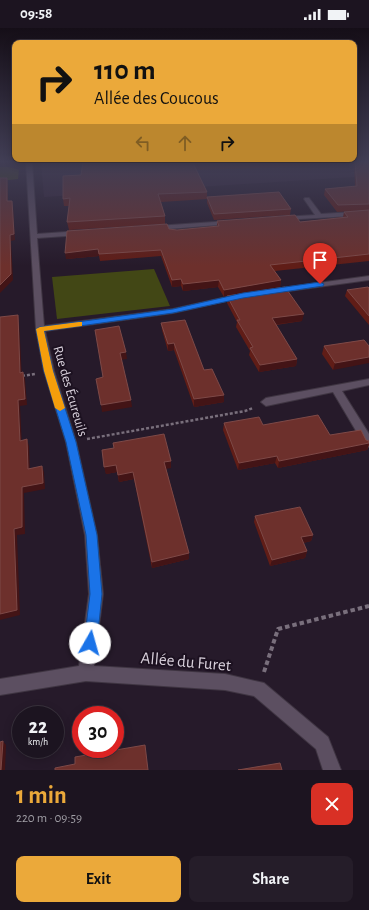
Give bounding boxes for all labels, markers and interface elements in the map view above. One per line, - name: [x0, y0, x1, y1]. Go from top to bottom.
- text: 09:58: [20, 6, 52, 21]
- icon: right: [28, 56, 80, 108]
- text: 110 m: [94, 57, 156, 85]
- text: Allée des Coucous: [94, 90, 219, 108]
- icon: left: [132, 132, 154, 154]
- icon: ahead: [174, 132, 196, 154]
- icon: right: [216, 132, 238, 154]
- pin: [303, 243, 337, 284]
- icon: arrive: [309, 249, 331, 271]
- street label: Rue des Écureuils: [50, 344, 93, 438]
- position arrow: [69, 622, 111, 664]
- street label: Allée du Furet: [140, 649, 232, 674]
- speed limit sign: 30: [72, 706, 124, 758]
- text: 22: [29, 717, 47, 737]
- text: km/h: [28, 737, 48, 747]
- button: close: [311, 783, 353, 825]
- text: 1 min: [16, 784, 67, 808]
- text: 220 m · 09:59: [16, 812, 82, 825]
- button: Exit: [16, 856, 181, 902]
- button: Share: [189, 856, 353, 902]

